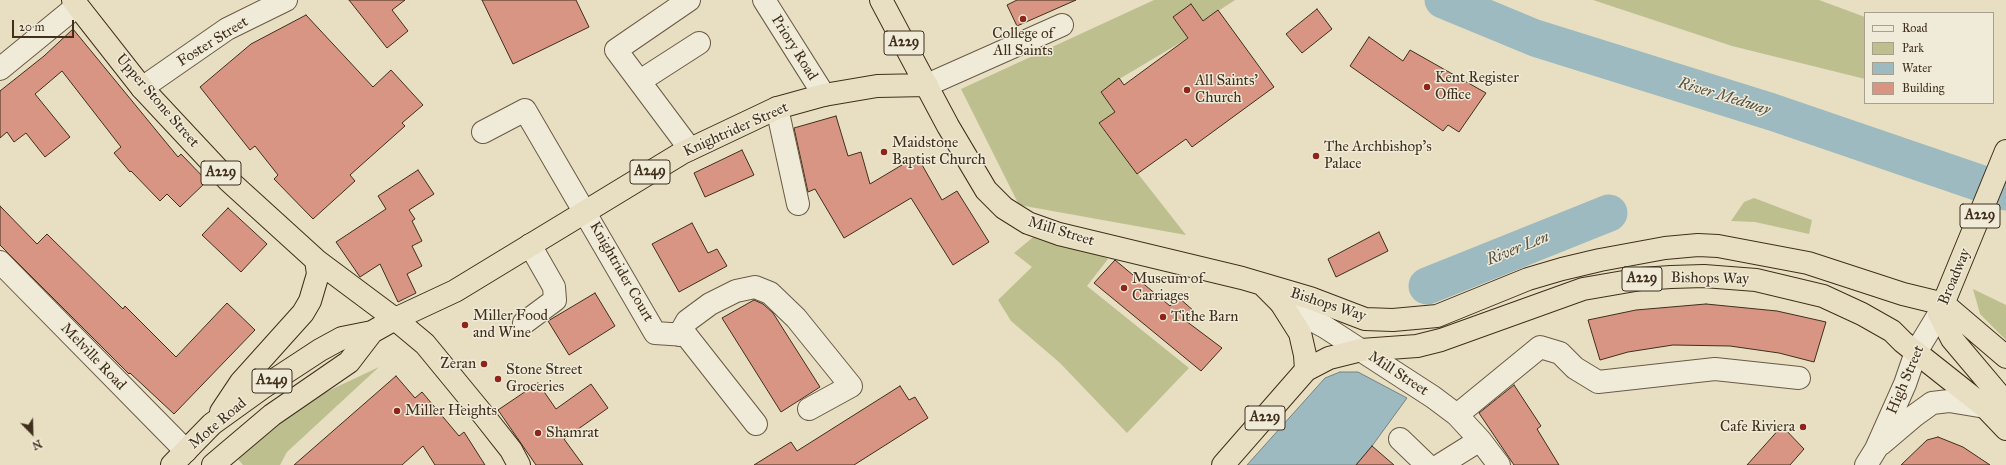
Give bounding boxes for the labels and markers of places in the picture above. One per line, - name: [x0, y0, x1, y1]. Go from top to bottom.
- marker: College of All Saints: [1018, 14, 1028, 24]
- place label: College of All Saints: [992, 25, 1054, 60]
- place label: Kent Register Office: [1435, 69, 1519, 104]
- place label: All Saints' Church: [1195, 72, 1258, 107]
- marker: Kent Register Office: [1422, 82, 1432, 92]
- marker: All Saints' Church: [1182, 85, 1192, 95]
- place label: Maidstone Baptist Church: [892, 134, 986, 169]
- place label: The Archbishop's Palace: [1324, 138, 1432, 173]
- marker: Maidstone Baptist Church: [879, 147, 889, 157]
- marker: The Archbishop's Palace: [1311, 151, 1321, 161]
- place label: Museum of Carriages: [1132, 270, 1204, 305]
- marker: Museum of Carriages: [1119, 283, 1129, 293]
- place label: Miller Food and Wine: [473, 307, 548, 342]
- place label: Tithe Barn: [1171, 308, 1238, 326]
- marker: Tithe Barn: [1158, 312, 1168, 322]
- marker: Miller Food and Wine: [460, 320, 470, 330]
- place label: Zeran: [440, 355, 476, 373]
- marker: Zeran: [479, 359, 489, 369]
- place label: Stone Street Groceries: [506, 361, 582, 396]
- marker: Stone Street Groceries: [493, 374, 503, 384]
- place label: Miller Heights: [405, 402, 497, 420]
- marker: Miller Heights: [392, 406, 402, 416]
- place label: Cafe Riviera: [1720, 418, 1795, 436]
- marker: Cafe Riviera: [1798, 422, 1808, 432]
- place label: Shamrat: [546, 424, 599, 442]
- marker: Shamrat: [533, 428, 543, 438]

